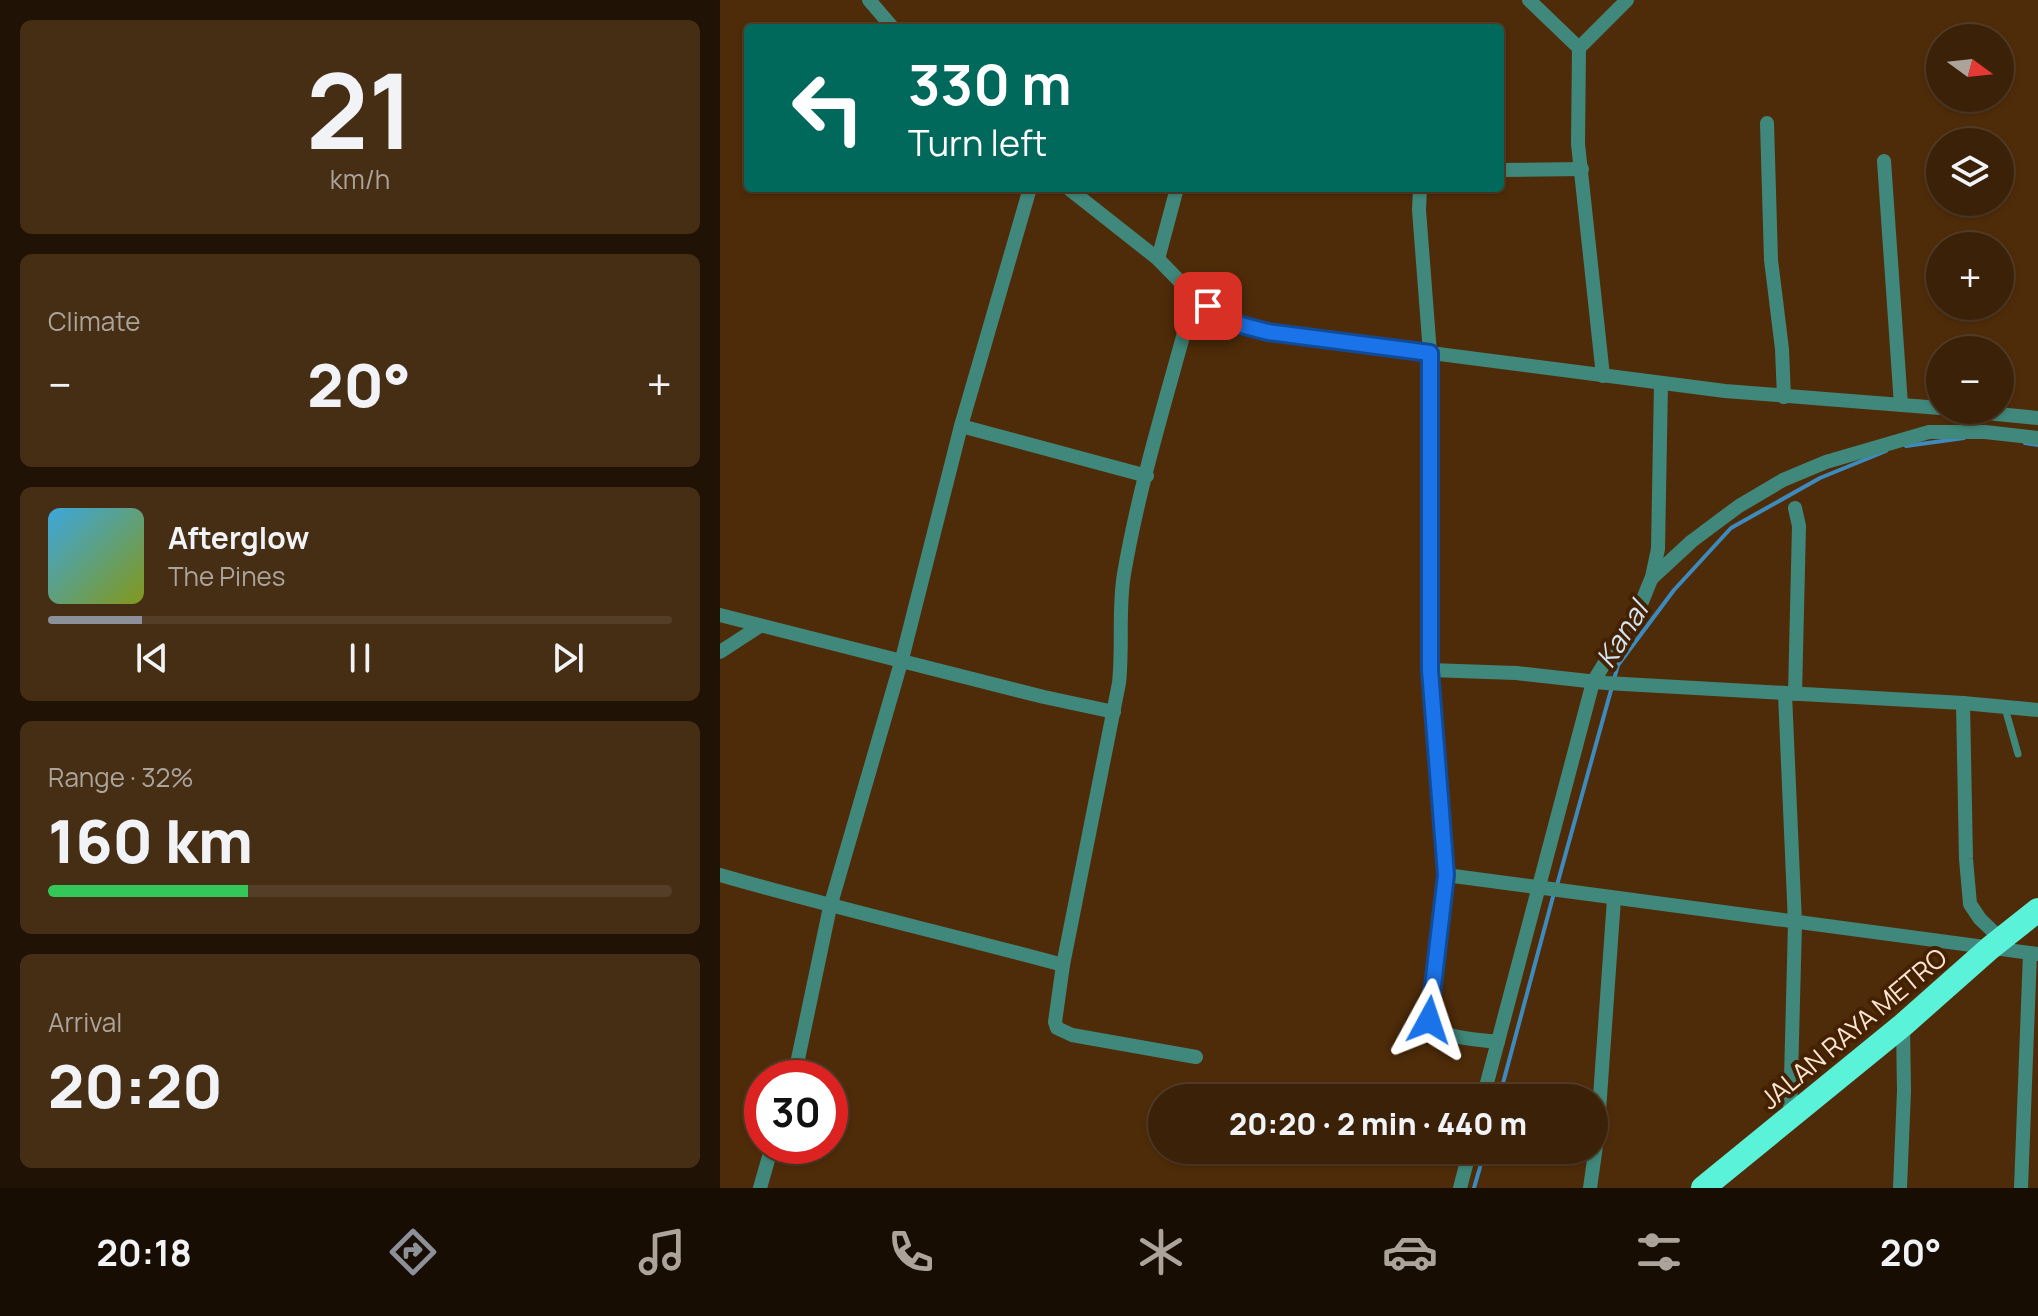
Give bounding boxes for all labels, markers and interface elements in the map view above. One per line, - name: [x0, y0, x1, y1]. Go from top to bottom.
- north arrow: [1926, 24, 2014, 112]
- map controls: [1926, 24, 2014, 424]
- text: 21: [306, 38, 414, 180]
- text: 330 m: [908, 45, 1072, 122]
- icon: left: [776, 56, 880, 160]
- text: Turn left: [908, 118, 1047, 167]
- button: layers: [1926, 128, 2014, 216]
- text: km/h: [330, 161, 390, 197]
- button: +: [1926, 232, 2014, 320]
- pin: [1174, 272, 1242, 340]
- icon: arrive: [1186, 284, 1230, 328]
- text: Climate: [48, 303, 140, 339]
- button: −: [1926, 336, 2014, 424]
- text: 20°: [307, 343, 411, 425]
- text: −: [48, 354, 72, 414]
- text: +: [647, 354, 672, 414]
- text: Afterglow: [168, 517, 309, 558]
- text: The Pines: [168, 558, 285, 594]
- water label: Kanal: [1586, 591, 1658, 674]
- icon: previous: [130, 636, 174, 680]
- icon: pause: [338, 636, 382, 680]
- icon: next: [546, 636, 590, 680]
- text: Range · 32%: [48, 759, 194, 795]
- text: 160 km: [48, 799, 253, 881]
- street label: JALAN RAYA METRO: [1752, 939, 1954, 1117]
- position arrow: [1387, 978, 1471, 1062]
- text: Arrival: [48, 1004, 122, 1040]
- text: 20:20: [48, 1044, 223, 1126]
- speed limit sign: 30: [744, 1060, 848, 1164]
- text: 20:20 · 2 min · 440 m: [1229, 1103, 1527, 1144]
- icon: directions: [385, 1224, 441, 1280]
- icon: music: [634, 1224, 690, 1280]
- icon: phone: [883, 1224, 939, 1280]
- icon: climate: [1133, 1224, 1189, 1280]
- icon: car: [1382, 1224, 1438, 1280]
- icon: filters: [1631, 1224, 1687, 1280]
- text: 20:18: [97, 1228, 192, 1277]
- text: 20°: [1880, 1228, 1941, 1277]

